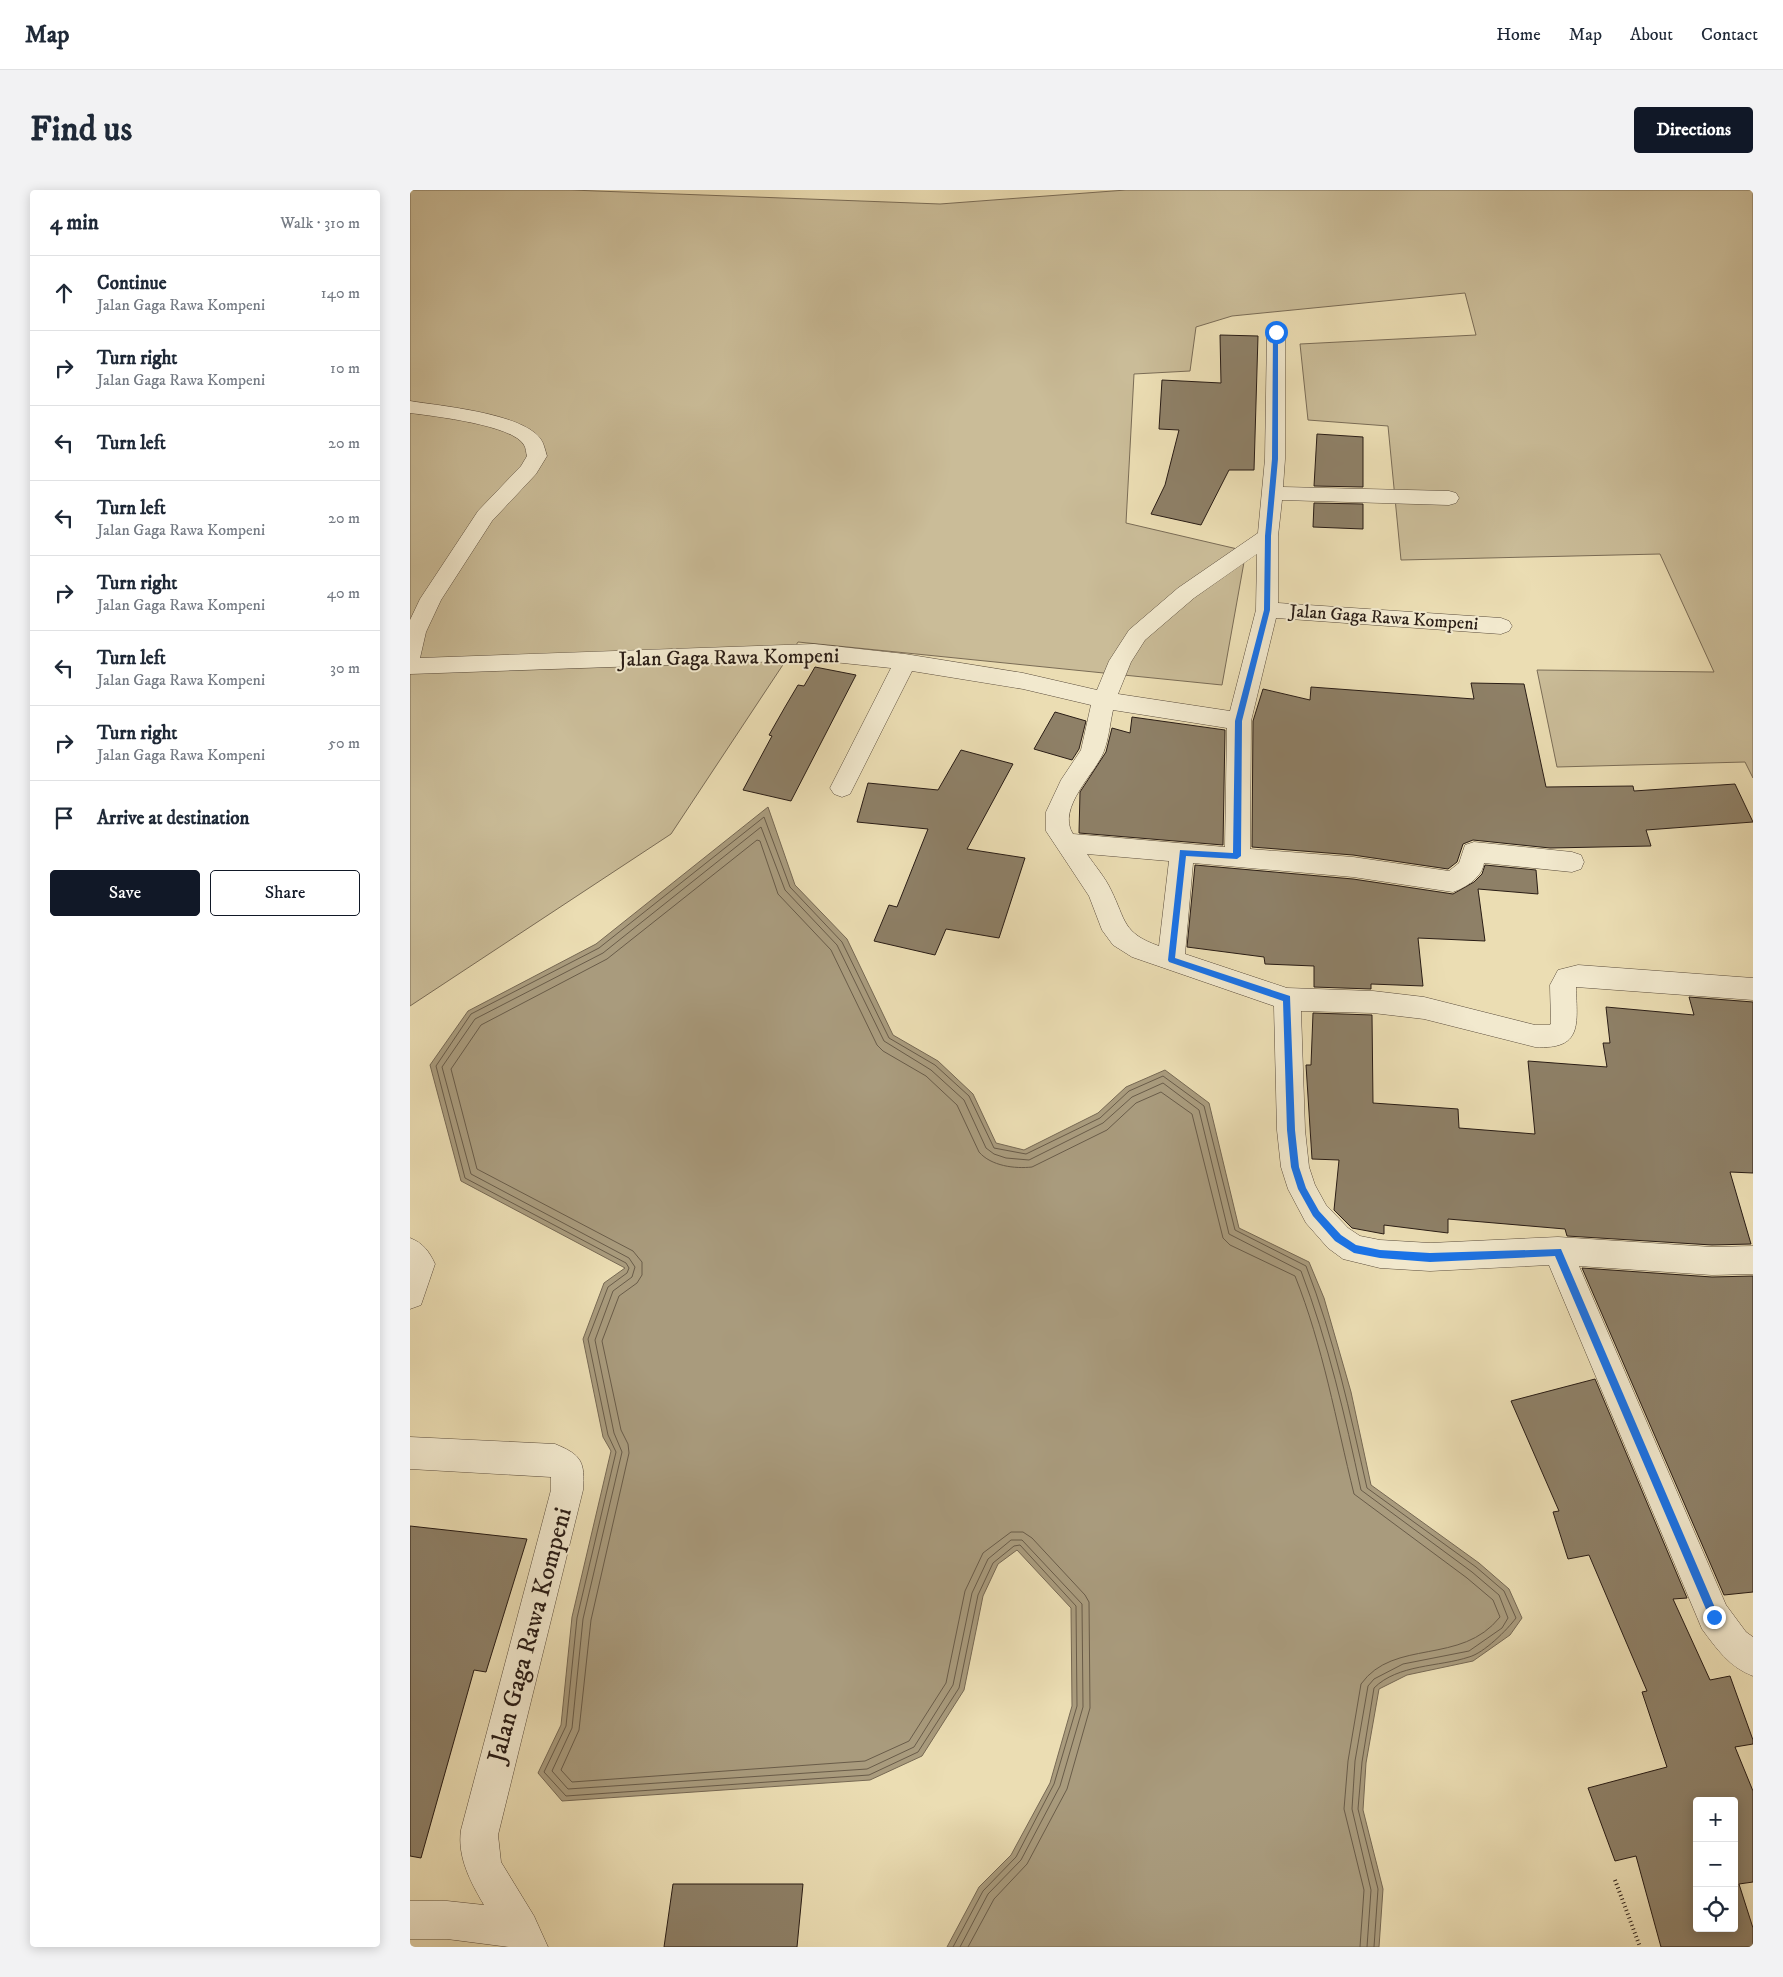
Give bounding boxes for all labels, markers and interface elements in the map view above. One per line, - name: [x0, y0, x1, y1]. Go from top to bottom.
- text: Map: [25, 20, 69, 50]
- text: Home: [1496, 24, 1541, 46]
- text: Map: [1569, 24, 1602, 46]
- text: About: [1630, 24, 1673, 46]
- text: Contact: [1701, 24, 1758, 46]
- button: Directions: [1634, 107, 1753, 153]
- text: Find us: [30, 108, 132, 152]
- text: 4 min: [50, 210, 99, 236]
- text: Walk · 310 m: [280, 213, 360, 233]
- text: Continue: [97, 272, 167, 295]
- icon: ahead: [50, 279, 78, 307]
- text: 140 m: [321, 283, 360, 303]
- text: Jalan Gaga Rawa Kompeni: [97, 295, 265, 315]
- route start: [1265, 321, 1288, 344]
- text: Turn right: [97, 347, 177, 370]
- icon: right: [50, 354, 78, 382]
- text: 10 m: [330, 358, 360, 378]
- text: Jalan Gaga Rawa Kompeni: [97, 370, 265, 390]
- icon: left: [50, 429, 78, 457]
- text: Turn left: [97, 432, 166, 455]
- text: 20 m: [328, 433, 360, 453]
- text: Turn left: [97, 497, 166, 520]
- icon: left: [50, 504, 78, 532]
- text: 20 m: [328, 508, 360, 528]
- text: Jalan Gaga Rawa Kompeni: [97, 520, 265, 540]
- text: Turn right: [97, 572, 177, 595]
- icon: right: [50, 579, 78, 607]
- text: 40 m: [327, 583, 360, 603]
- text: Jalan Gaga Rawa Kompeni: [97, 595, 265, 615]
- street label: Jalan Gaga Rawa Kompeni: [1287, 600, 1479, 636]
- street label: Jalan Gaga Rawa Kompeni: [616, 643, 840, 673]
- text: Turn left: [97, 647, 166, 670]
- icon: left: [50, 654, 78, 682]
- text: 30 m: [330, 658, 360, 678]
- text: Jalan Gaga Rawa Kompeni: [97, 670, 265, 690]
- text: Turn right: [97, 722, 177, 745]
- icon: right: [50, 729, 78, 757]
- text: 50 m: [328, 733, 360, 753]
- text: Jalan Gaga Rawa Kompeni: [97, 745, 265, 765]
- icon: arrive: [50, 804, 78, 832]
- text: Arrive at destination: [97, 807, 249, 830]
- button: Save: [50, 870, 200, 916]
- button: Share: [210, 870, 360, 916]
- street label: Jalan Gaga Rawa Kompeni: [481, 1504, 579, 1768]
- route end: [1703, 1606, 1726, 1629]
- map controls: [1693, 1797, 1738, 1932]
- button: +: [1693, 1797, 1738, 1842]
- button: −: [1693, 1842, 1738, 1887]
- button: locate: [1693, 1887, 1738, 1932]

